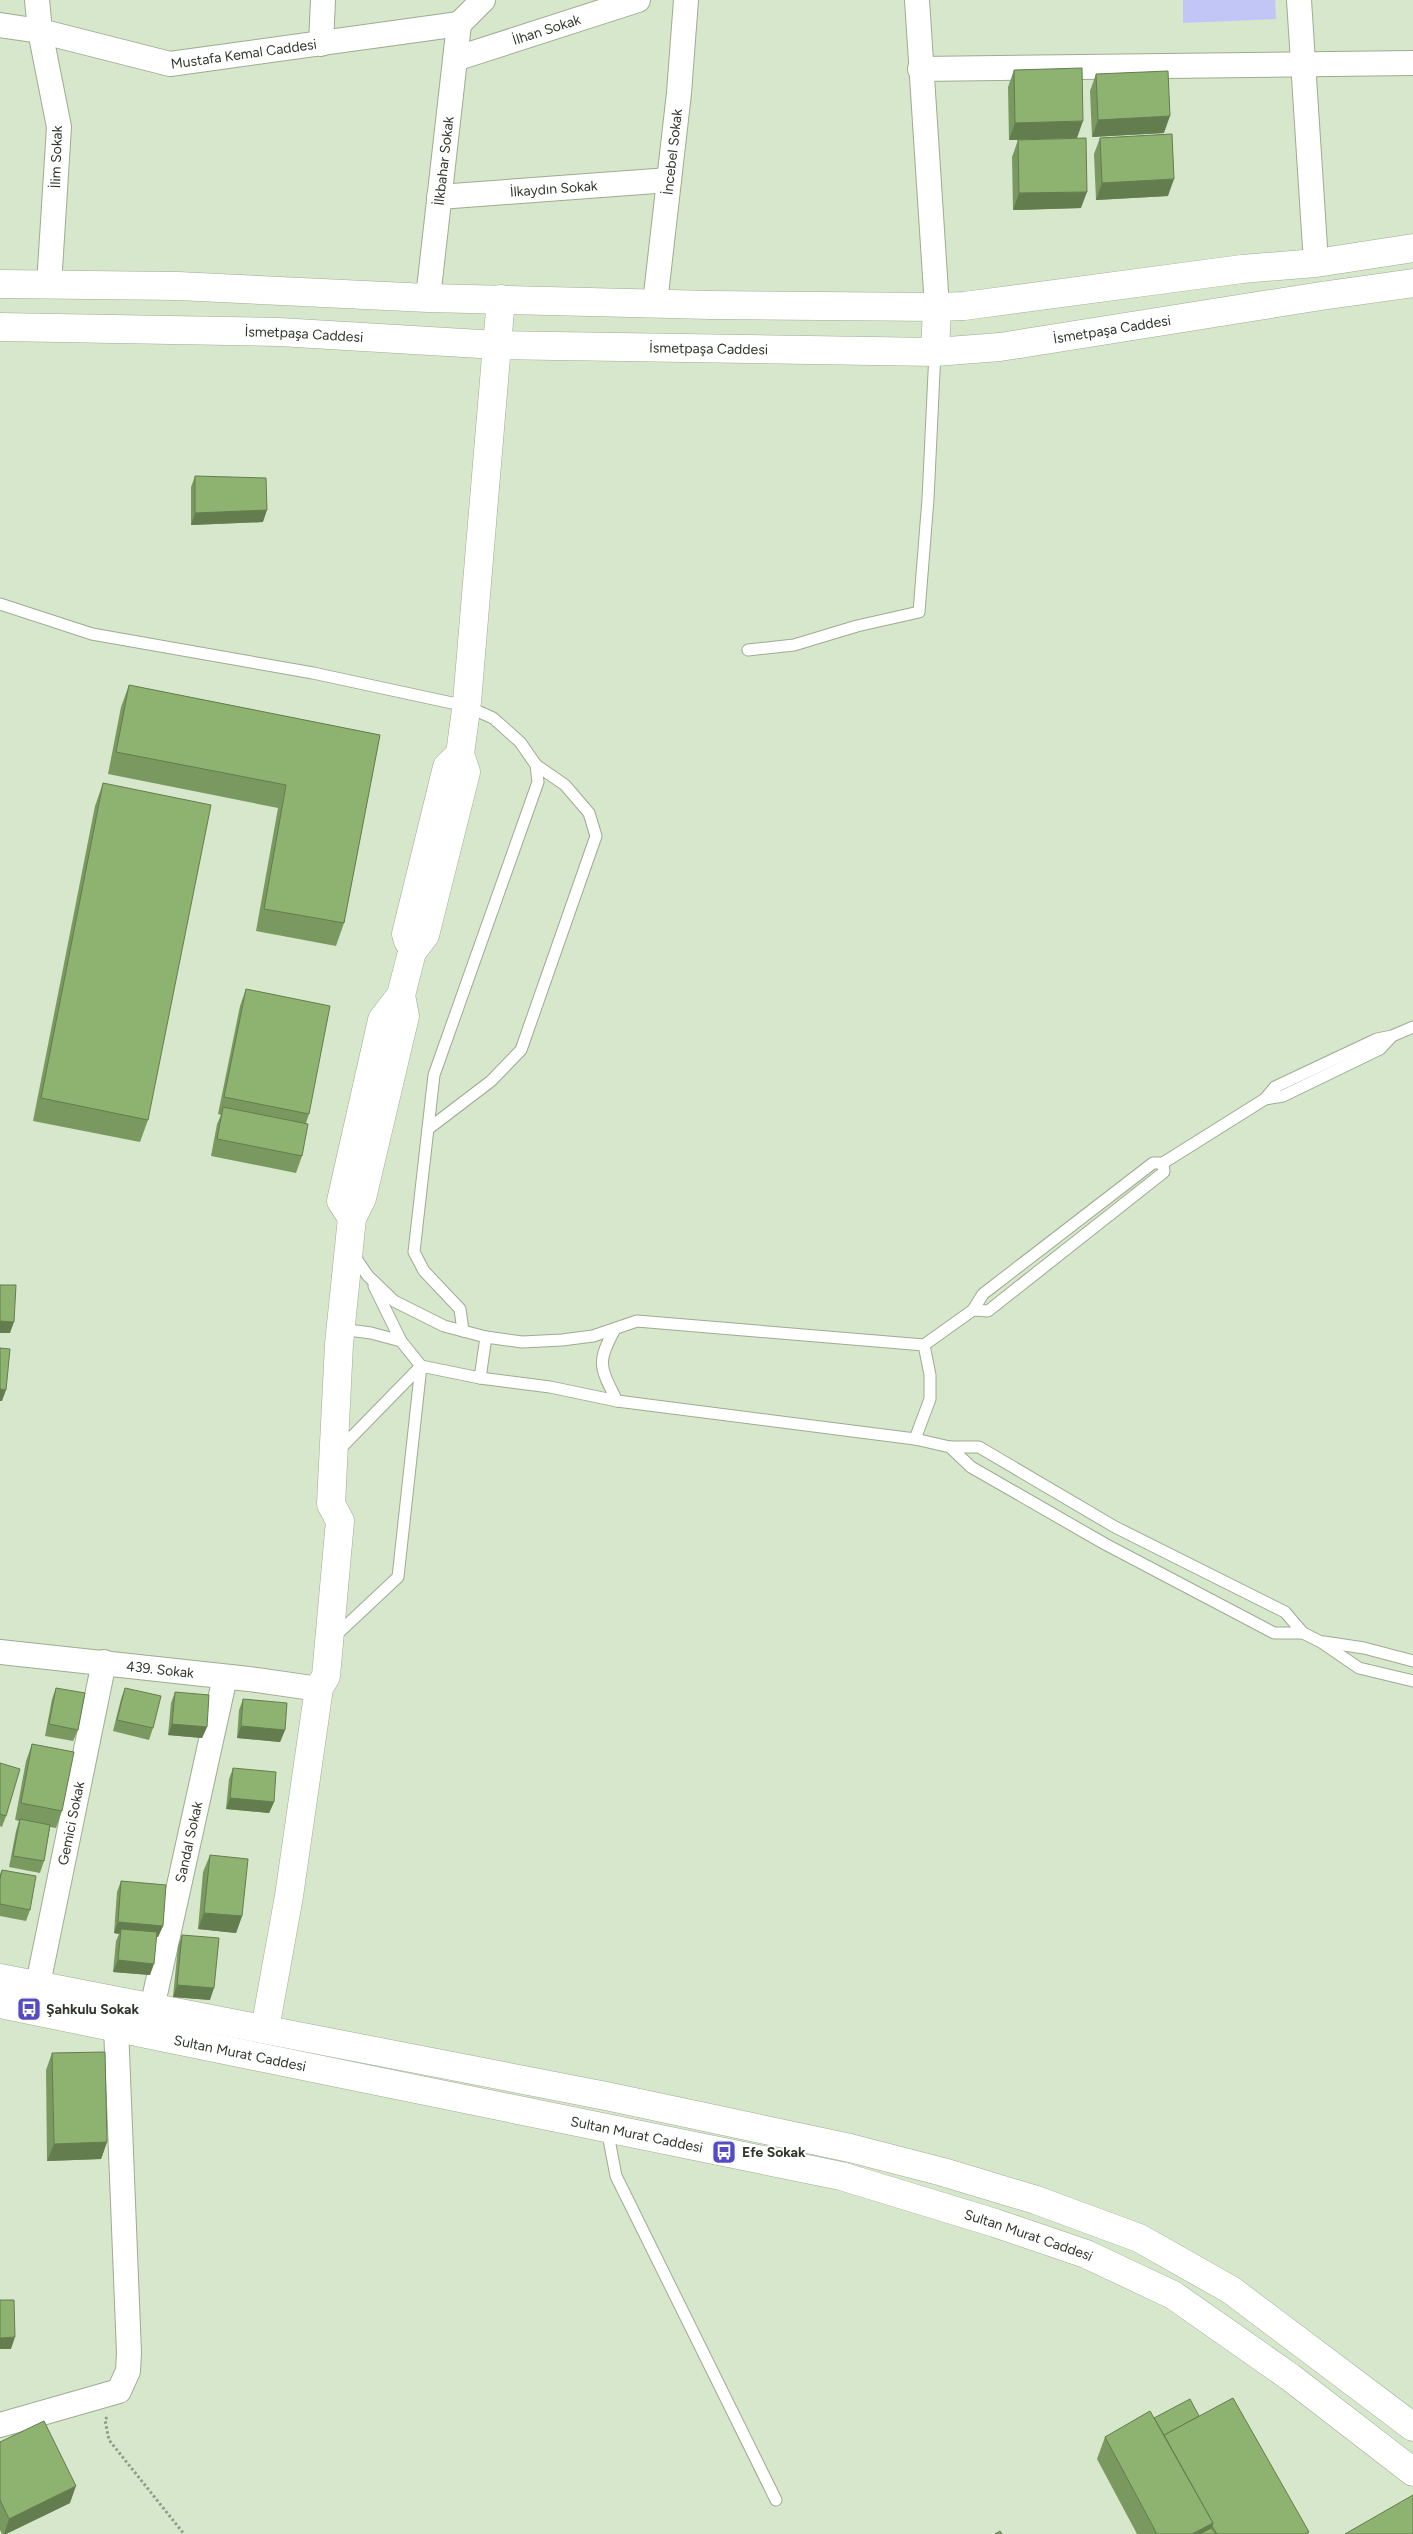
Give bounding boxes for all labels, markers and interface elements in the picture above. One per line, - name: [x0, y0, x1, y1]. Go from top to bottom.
- street label: İlhan Sokak: [510, 11, 583, 49]
- street label: Mustafa Kemal Caddesi: [170, 36, 318, 73]
- street label: İncebel Sokak: [659, 108, 686, 196]
- street label: İlkbahar Sokak: [431, 115, 458, 206]
- street label: İlim Sokak: [47, 125, 66, 189]
- street label: İlkaydın Sokak: [509, 177, 598, 201]
- street label: İsmetpaşa Caddesi: [1052, 312, 1172, 347]
- street label: İsmetpaşa Caddesi: [244, 323, 364, 346]
- street label: İsmetpaşa Caddesi: [649, 339, 768, 358]
- street label: 439. Sokak: [125, 1658, 195, 1682]
- street label: Gemici Sokak: [55, 1780, 88, 1867]
- street label: Sandal Sokak: [172, 1800, 206, 1884]
- bus stop icon: Şahkulu Sokak: [16, 1996, 42, 2022]
- place label: Şahkulu Sokak: [46, 2001, 139, 2018]
- street label: Sultan Murat Caddesi: [172, 2032, 308, 2075]
- street label: Sultan Murat Caddesi: [569, 2113, 704, 2157]
- bus stop icon: Efe Sokak: [711, 2139, 737, 2165]
- place label: Efe Sokak: [742, 2144, 806, 2161]
- street label: Sultan Murat Caddesi: [962, 2206, 1096, 2265]

